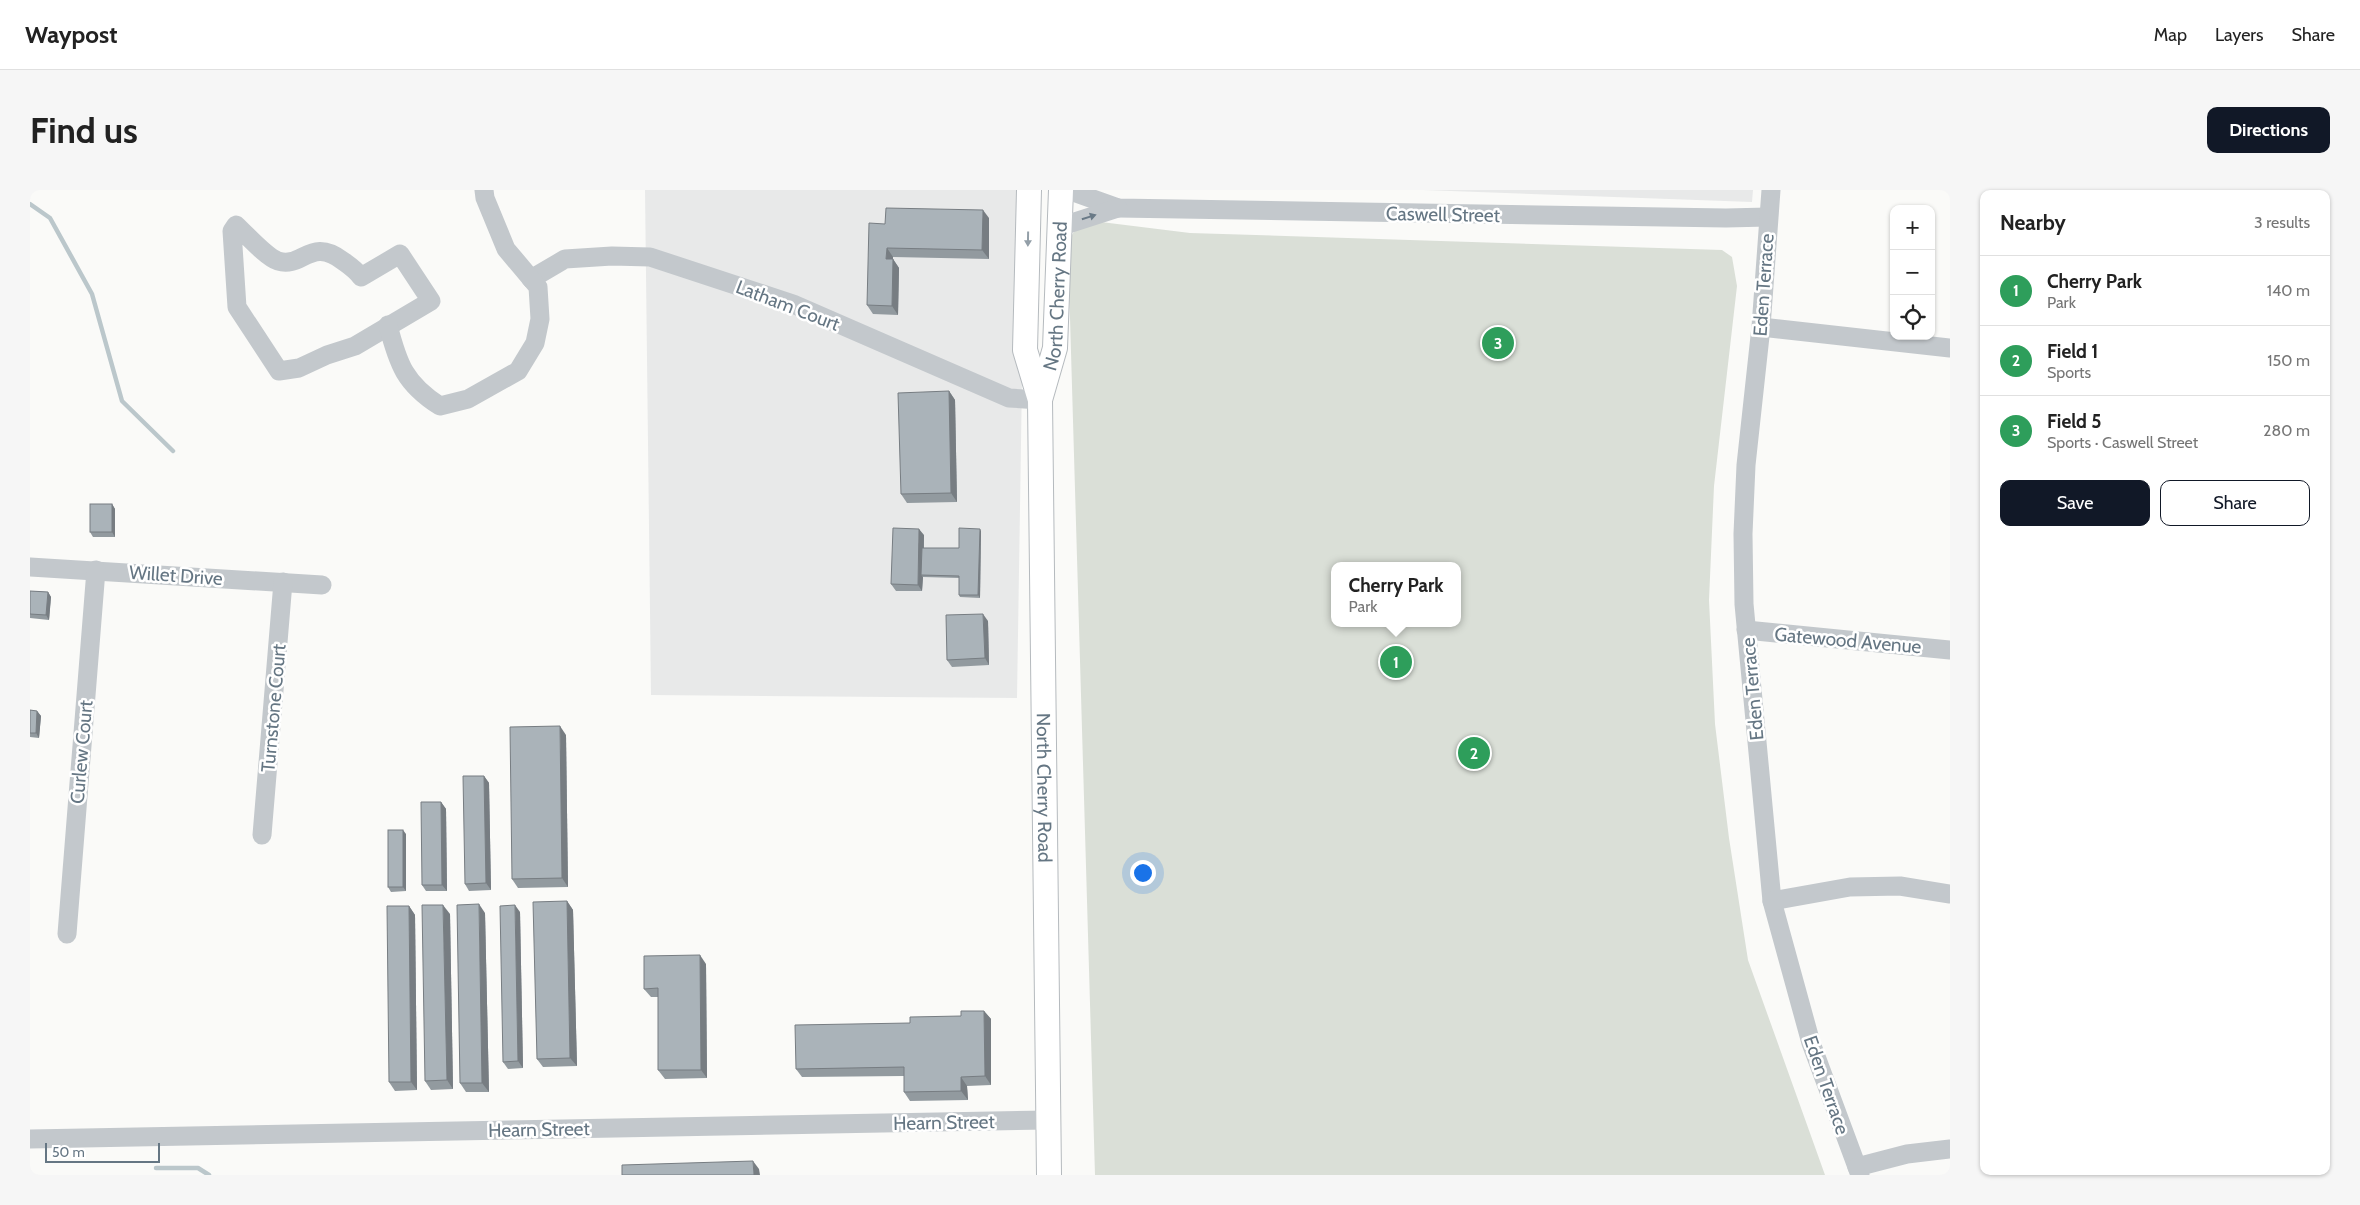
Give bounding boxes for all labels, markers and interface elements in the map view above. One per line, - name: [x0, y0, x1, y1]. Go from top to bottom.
- text: Waypost: [25, 20, 117, 49]
- text: Map: [2154, 24, 2187, 46]
- text: Layers: [2215, 24, 2264, 46]
- text: Share: [2292, 24, 2335, 46]
- button: Directions: [2207, 107, 2330, 153]
- text: Find us: [30, 109, 138, 152]
- street label: Caswell Street: [1386, 202, 1501, 227]
- map controls: [1890, 205, 1935, 340]
- button: +: [1890, 205, 1935, 250]
- text: Nearby: [2000, 210, 2066, 235]
- one-way arrow: [1082, 213, 1097, 221]
- text: 3 results: [2254, 213, 2310, 232]
- street label: North Cherry Road: [1038, 221, 1072, 373]
- one-way arrow: [1024, 231, 1032, 247]
- street label: Eden Terrace: [1748, 233, 1779, 337]
- button: −: [1890, 250, 1935, 295]
- text: Cherry Park: [2047, 270, 2142, 293]
- street label: Latham Court: [733, 275, 844, 336]
- text: 1: [2013, 281, 2019, 300]
- text: 140 m: [2267, 281, 2310, 300]
- text: Park: [2047, 293, 2076, 312]
- button: locate: [1890, 295, 1935, 340]
- pin: 3: [1482, 324, 1514, 362]
- text: Field 1: [2047, 340, 2098, 363]
- text: 2: [2012, 351, 2020, 370]
- text: 150 m: [2267, 351, 2310, 370]
- text: Sports: [2047, 363, 2091, 382]
- text: Field 5: [2047, 410, 2101, 433]
- text: 3: [2012, 421, 2020, 440]
- text: 280 m: [2263, 421, 2310, 440]
- text: Sports · Caswell Street: [2047, 433, 2198, 452]
- button: Save: [2000, 480, 2150, 526]
- button: Share: [2160, 480, 2310, 526]
- street label: Willet Drive: [128, 561, 224, 590]
- popup: [1331, 562, 1461, 627]
- text: Cherry Park: [1349, 574, 1443, 597]
- text: Park: [1349, 597, 1377, 616]
- street label: Gatewood Avenue: [1774, 623, 1923, 658]
- street label: Eden Terrace: [1737, 636, 1768, 741]
- street label: Turnstone Court: [256, 642, 291, 773]
- pin: 1: [1380, 643, 1412, 681]
- street label: Curlew Court: [66, 699, 98, 805]
- street label: North Cherry Road: [1032, 713, 1056, 863]
- pin: 2: [1458, 734, 1490, 772]
- your location: [1130, 860, 1156, 886]
- street label: Eden Terrace: [1799, 1033, 1854, 1138]
- street label: Hearn Street: [893, 1110, 996, 1135]
- street label: Hearn Street: [488, 1117, 591, 1142]
- scale bar: [45, 1140, 160, 1163]
- text: 50 m: [52, 1143, 85, 1161]

